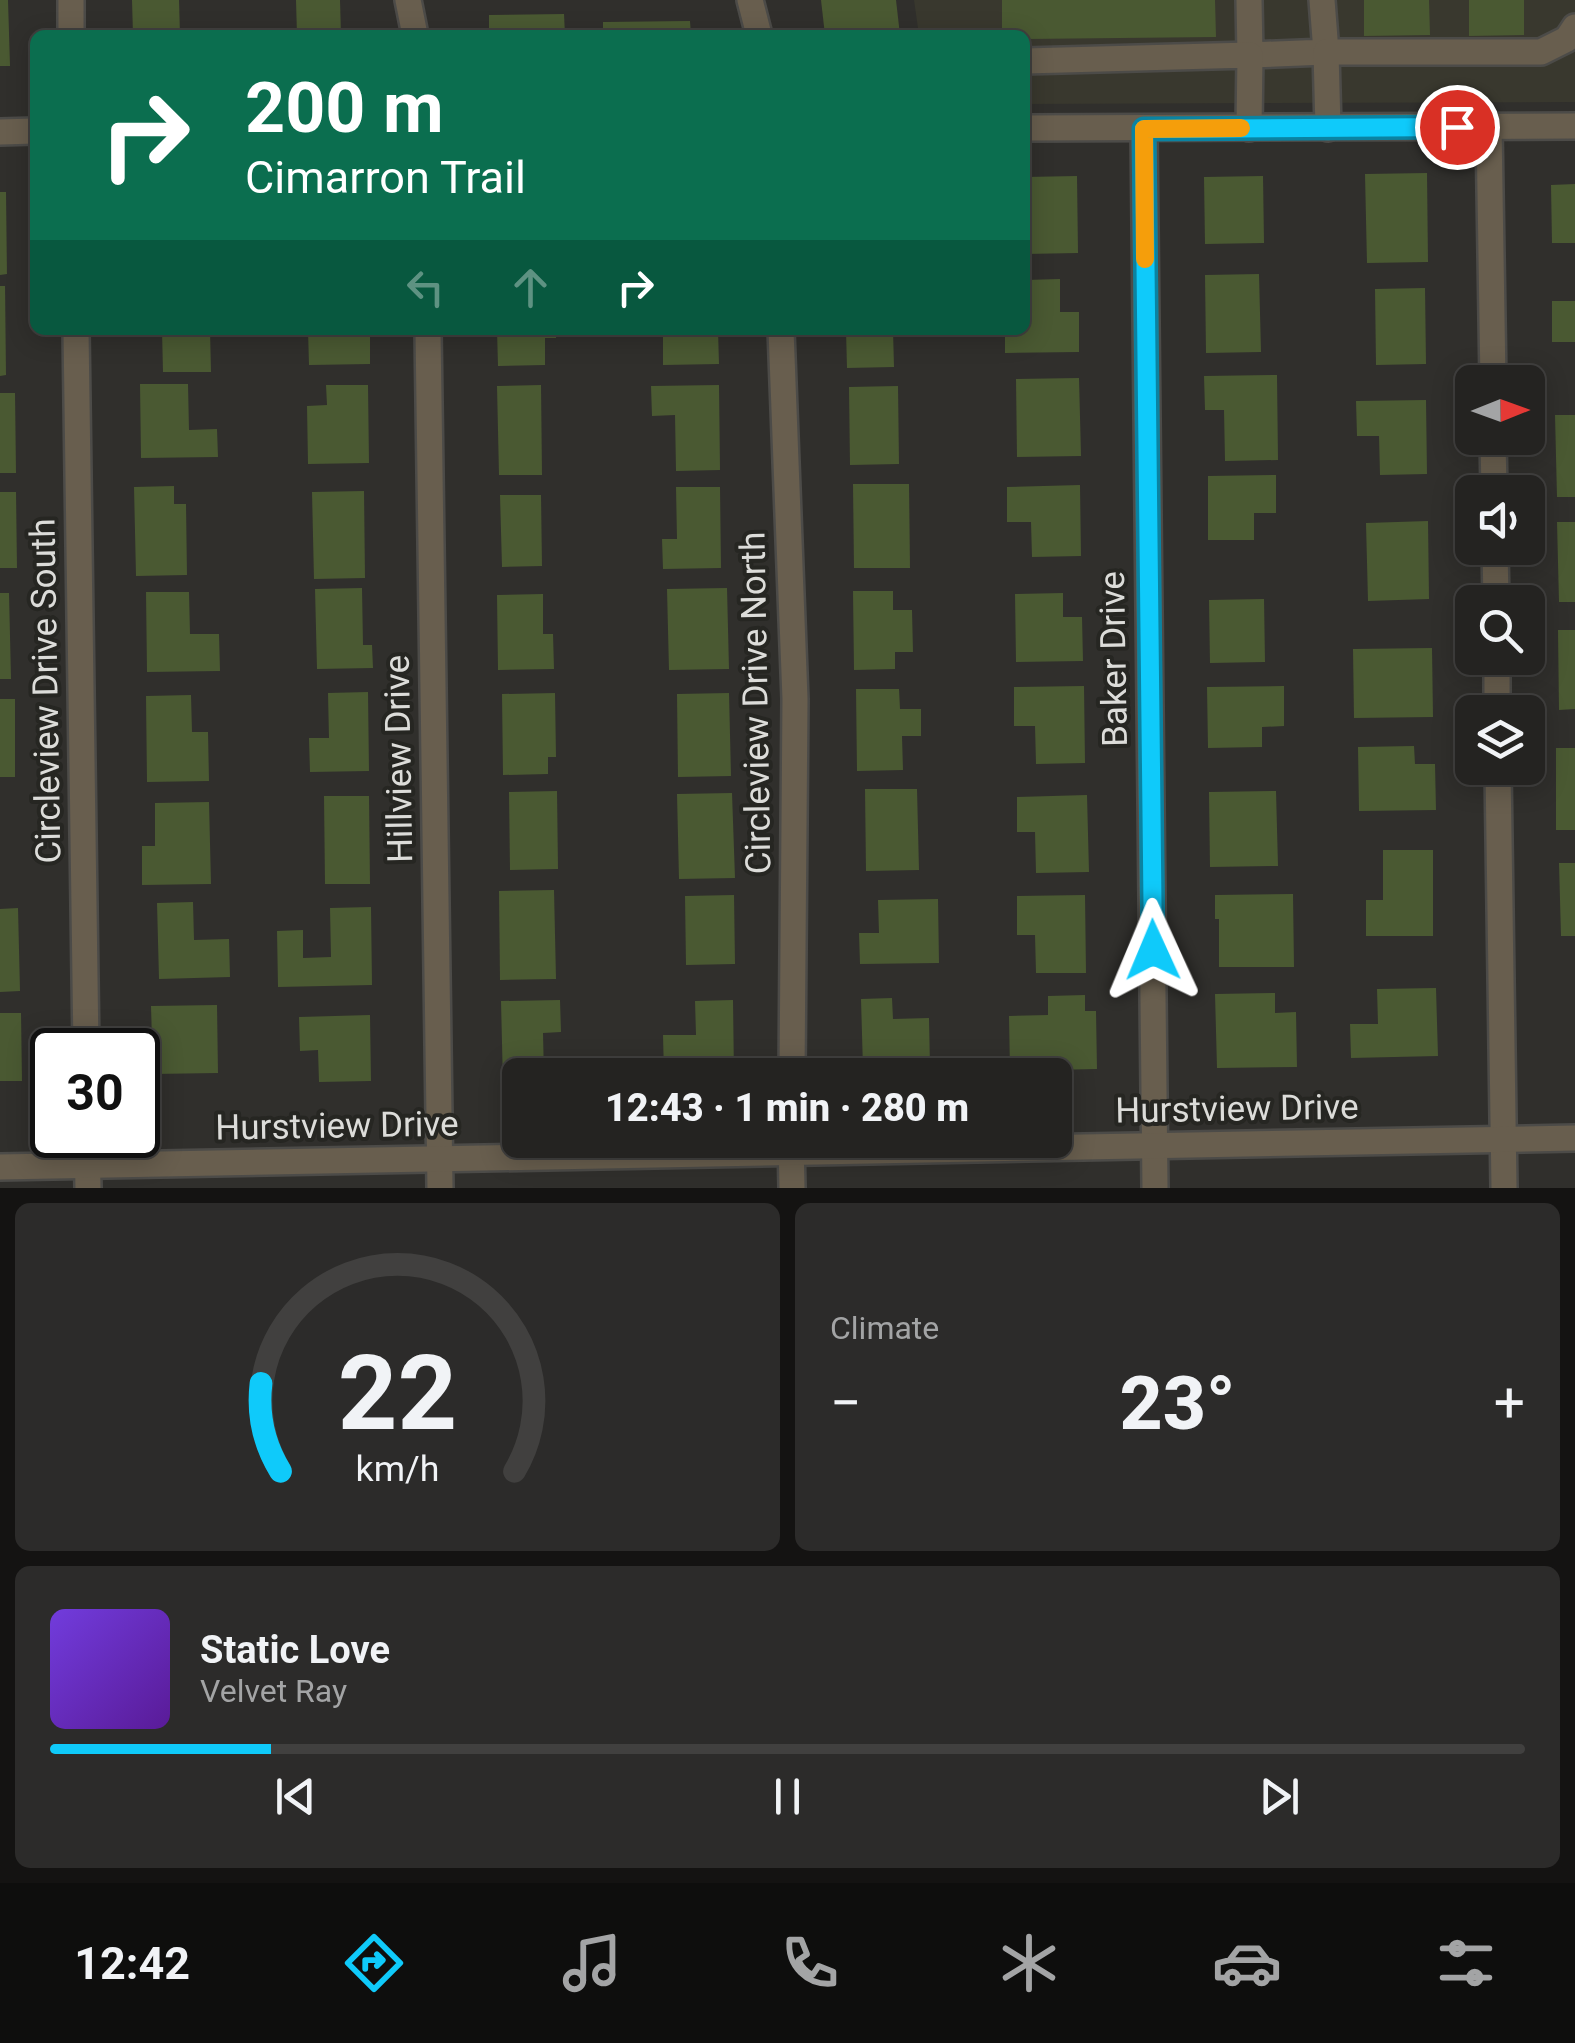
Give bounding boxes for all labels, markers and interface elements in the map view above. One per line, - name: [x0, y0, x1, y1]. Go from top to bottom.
- text: 200 m: [245, 67, 444, 149]
- icon: right: [80, 70, 210, 200]
- pin: [1415, 85, 1500, 170]
- icon: arrive: [1430, 100, 1485, 155]
- text: Cimarron Trail: [245, 151, 526, 204]
- icon: left: [398, 260, 453, 315]
- icon: ahead: [503, 260, 558, 315]
- icon: right: [608, 260, 663, 315]
- north arrow: [1455, 365, 1545, 455]
- map controls: [1455, 365, 1545, 785]
- button: sound: [1455, 475, 1545, 565]
- street label: Circleview Drive South: [22, 518, 70, 864]
- street label: Circleview Drive North: [733, 531, 779, 875]
- street label: Baker Drive: [1092, 571, 1136, 747]
- button: search: [1455, 585, 1545, 675]
- street label: Hillview Drive: [377, 655, 421, 863]
- button: layers: [1455, 695, 1545, 785]
- position arrow: [1101, 898, 1205, 1002]
- speed limit sign: 30: [30, 1028, 160, 1158]
- text: 12:43 · 1 min · 280 m: [605, 1086, 969, 1130]
- street label: Hurstview Drive: [1115, 1086, 1359, 1132]
- street label: Hurstview Drive: [215, 1103, 459, 1149]
- text: Climate: [830, 1309, 939, 1347]
- text: 22: [338, 1333, 457, 1454]
- text: 23°: [1120, 1359, 1236, 1447]
- text: −: [830, 1371, 861, 1435]
- text: +: [1494, 1371, 1525, 1435]
- text: km/h: [356, 1448, 439, 1490]
- text: Static Love: [200, 1628, 390, 1672]
- text: Velvet Ray: [200, 1672, 347, 1710]
- icon: previous: [268, 1769, 323, 1824]
- icon: pause: [760, 1769, 815, 1824]
- icon: next: [1252, 1769, 1307, 1824]
- icon: directions: [339, 1928, 409, 1998]
- icon: music: [557, 1928, 627, 1998]
- icon: phone: [775, 1928, 845, 1998]
- icon: climate: [994, 1928, 1064, 1998]
- icon: car: [1212, 1928, 1282, 1998]
- icon: filters: [1431, 1928, 1501, 1998]
- text: 12:42: [74, 1937, 190, 1990]

